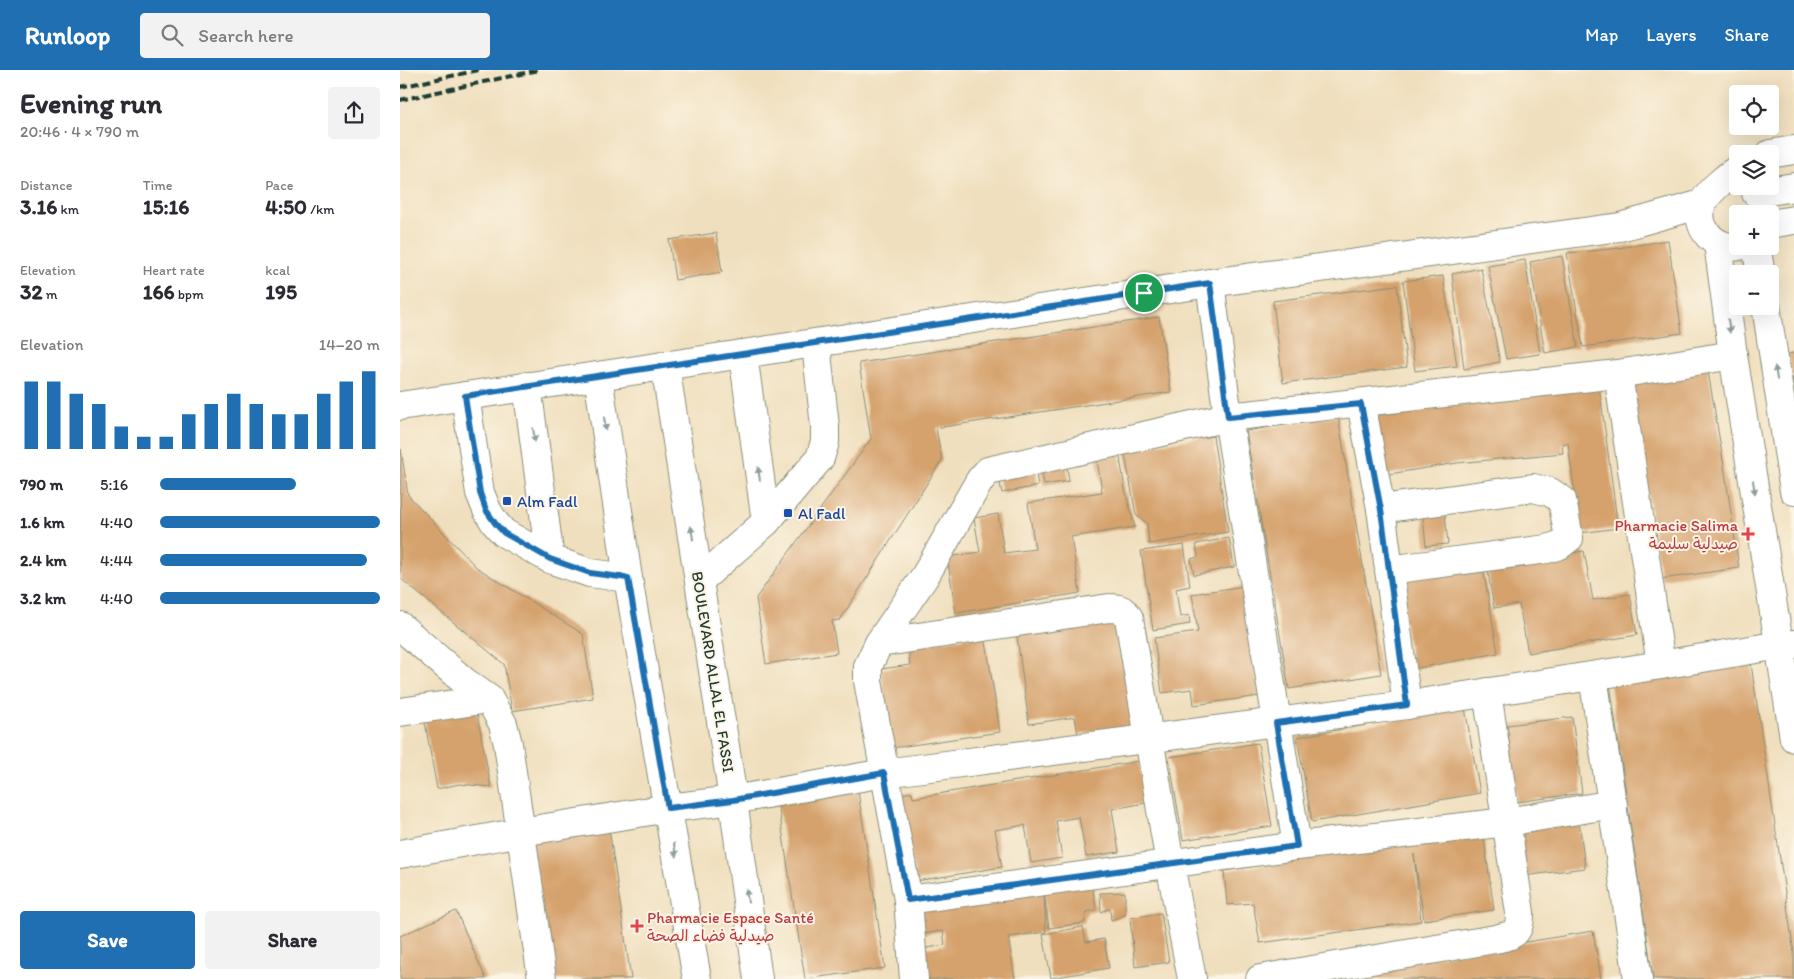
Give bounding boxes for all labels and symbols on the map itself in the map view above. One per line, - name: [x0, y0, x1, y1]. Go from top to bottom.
- pin: [1123, 272, 1165, 314]
- one-way arrow: [1725, 319, 1733, 335]
- one-way arrow: [1772, 365, 1780, 381]
- one-way arrow: [601, 416, 609, 432]
- one-way arrow: [530, 427, 538, 443]
- one-way arrow: [755, 466, 763, 482]
- one-way arrow: [1751, 479, 1759, 495]
- place label: Alm Fadl: [517, 492, 578, 511]
- marker: Alm Fadl: [501, 495, 513, 507]
- place label: Al Fadl: [798, 504, 846, 523]
- marker: Al Fadl: [782, 507, 794, 519]
- place label: Pharmacie Salima صيدلية سليمة: [1614, 516, 1739, 553]
- one-way arrow: [687, 525, 695, 541]
- marker: Pharmacie Salima صيدلية سليمة: [1742, 528, 1754, 540]
- street label: BOULEVARD ALLAL EL FASSI: [688, 570, 738, 774]
- one-way arrow: [672, 842, 680, 858]
- one-way arrow: [742, 888, 750, 904]
- place label: Pharmacie Espace Santé صيدلية فضاء الصحة: [647, 908, 814, 945]
- marker: Pharmacie Espace Santé صيدلية فضاء الصحة: [631, 920, 643, 932]

